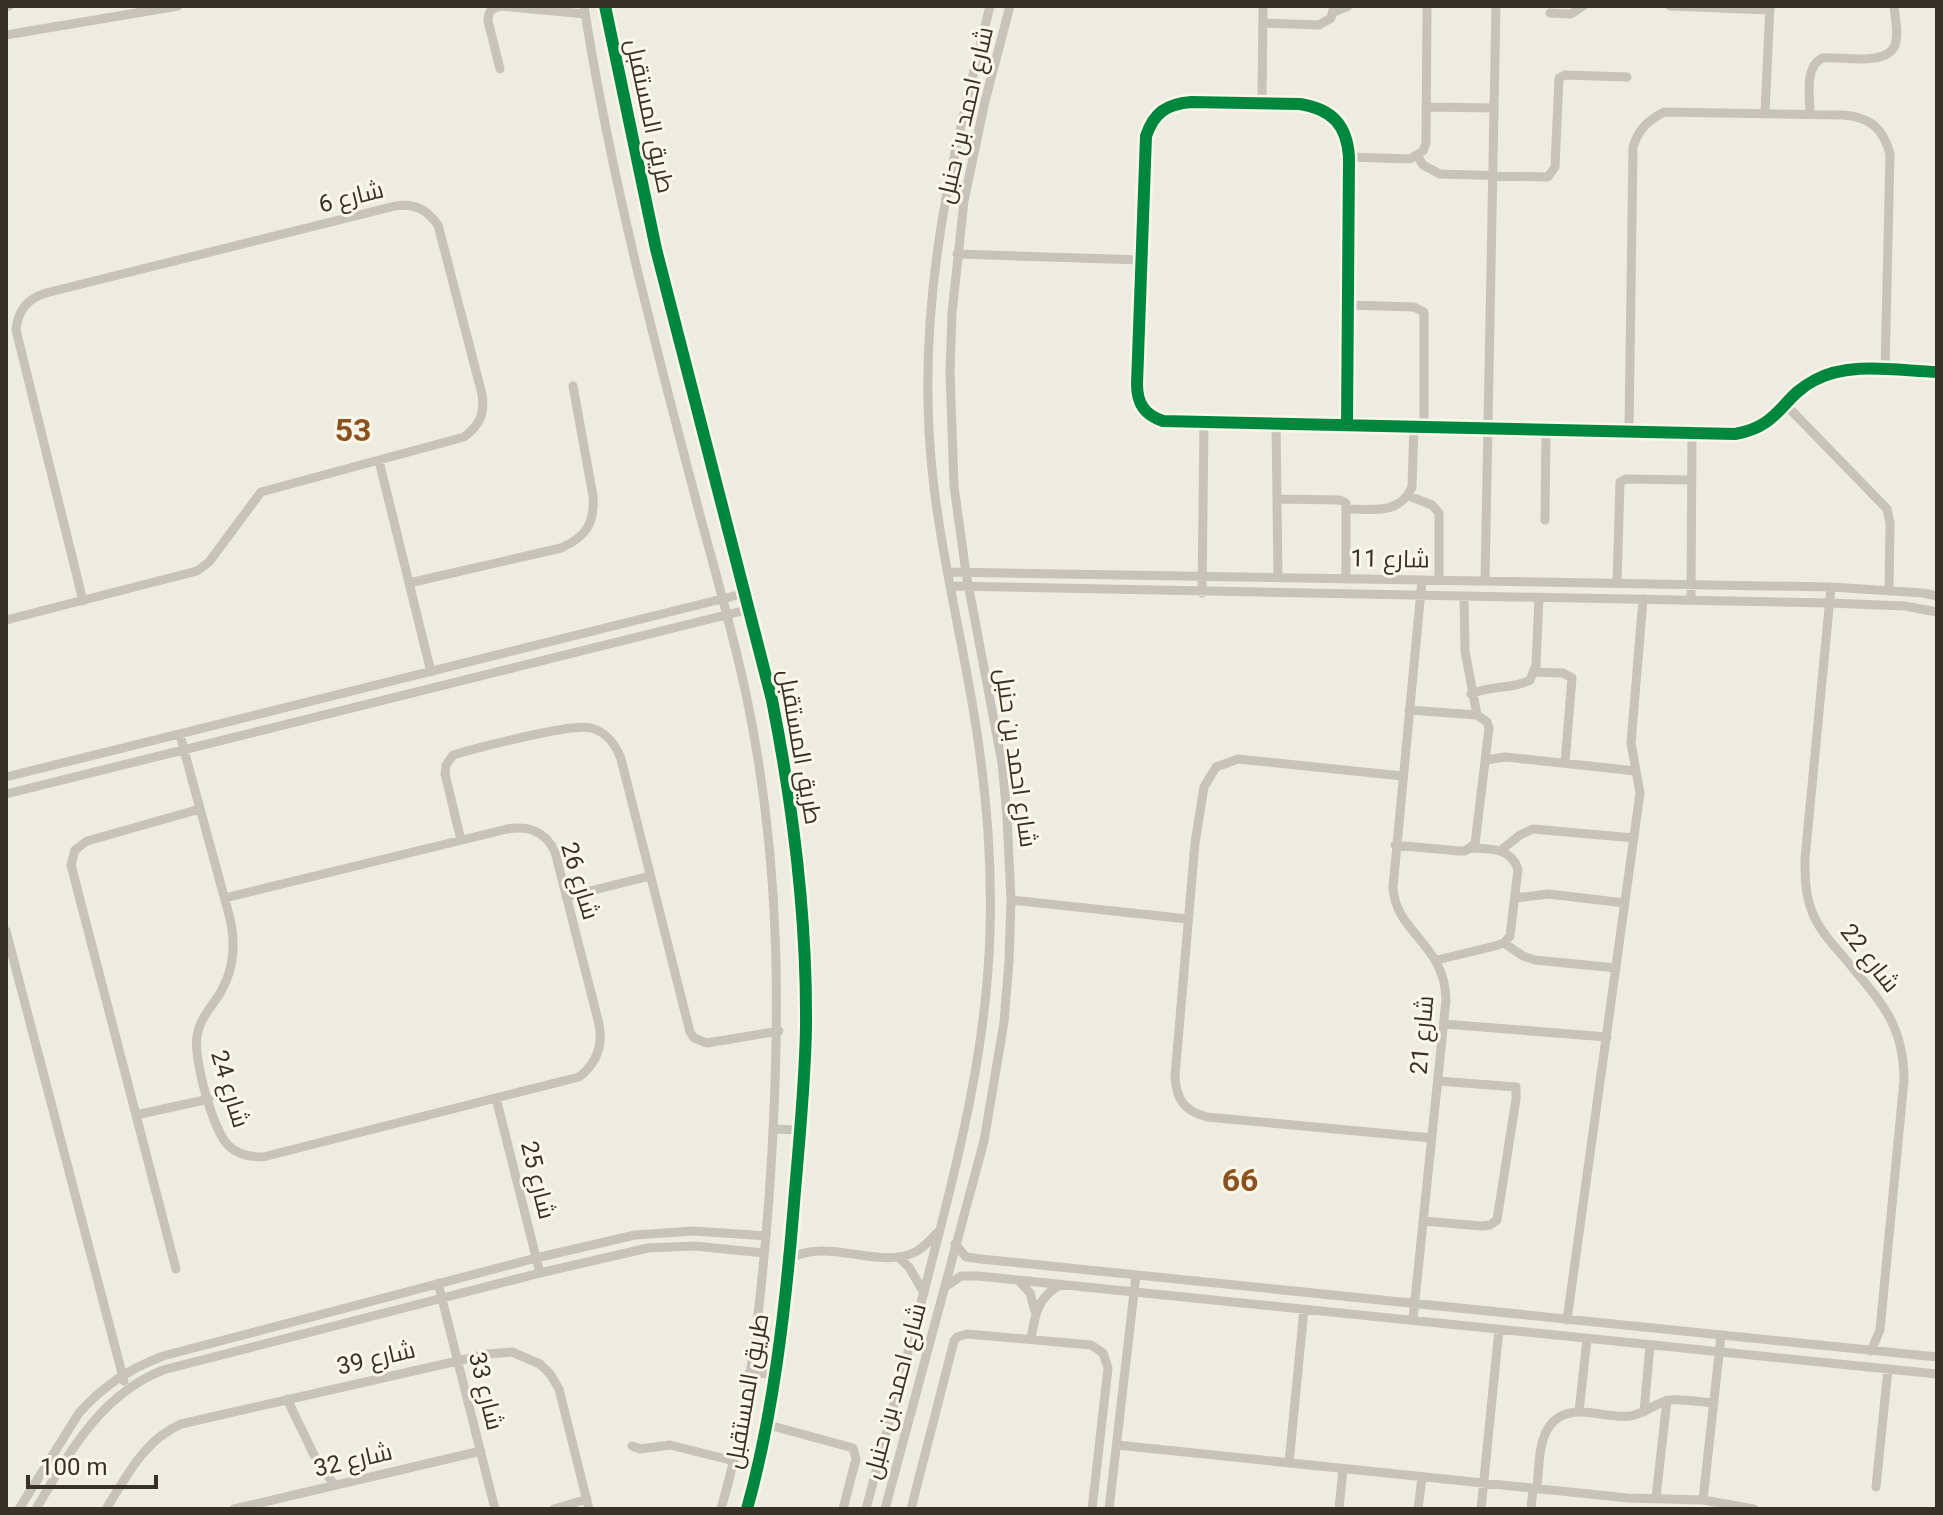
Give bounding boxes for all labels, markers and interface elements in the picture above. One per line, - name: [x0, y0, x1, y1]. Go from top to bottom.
- street label: شارع احمد بن حنبل: [931, 24, 1001, 207]
- street label: طريق المستقبل: [619, 36, 680, 196]
- street label: شارع 6: [316, 175, 387, 221]
- district label: 53: [335, 411, 371, 449]
- street label: شارع 11: [1350, 544, 1430, 576]
- street label: طريق المستقبل: [772, 667, 827, 827]
- street label: شارع احمد بن حنبل: [988, 667, 1042, 850]
- street label: شارع 26: [553, 839, 605, 924]
- street label: شارع 22: [1833, 918, 1905, 999]
- street label: شارع 21: [1405, 994, 1441, 1076]
- street label: شارع 24: [203, 1047, 255, 1132]
- street label: شارع 25: [513, 1138, 561, 1222]
- district label: 66: [1222, 1161, 1258, 1199]
- street label: شارع احمد بن حنبل: [858, 1300, 934, 1482]
- street label: طريق المستقبل: [720, 1311, 775, 1471]
- street label: شارع 39: [334, 1335, 418, 1383]
- street label: شارع 33: [461, 1349, 509, 1433]
- street label: شارع 32: [311, 1437, 395, 1485]
- scale bar: [28, 1439, 156, 1489]
- text: 100 m: [40, 1453, 107, 1481]

